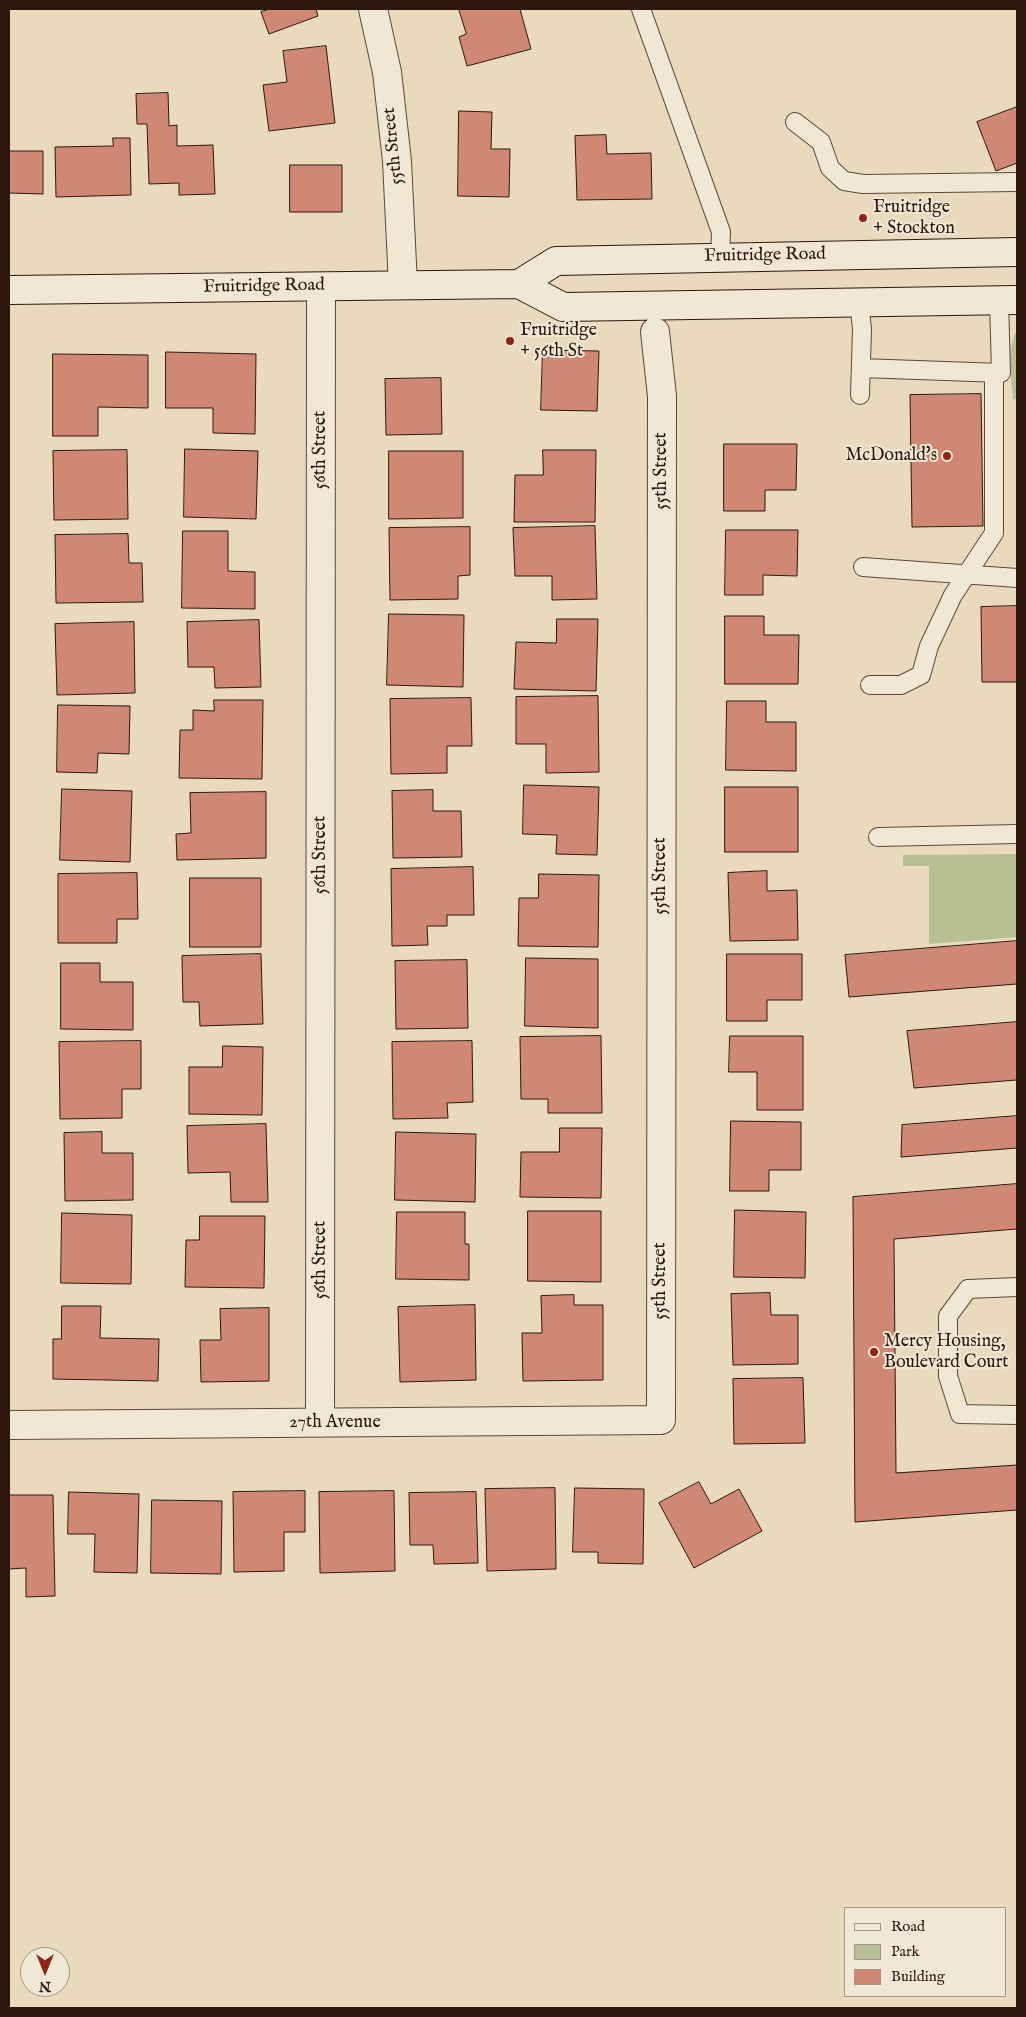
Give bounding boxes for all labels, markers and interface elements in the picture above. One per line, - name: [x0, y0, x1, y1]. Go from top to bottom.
- street label: 55th Street: [379, 106, 409, 186]
- place label: Fruitridge + Stockton: [873, 197, 955, 240]
- marker: Fruitridge + Stockton: [857, 212, 869, 224]
- street label: Fruitridge Road: [704, 244, 826, 268]
- street label: Fruitridge Road: [203, 275, 325, 299]
- place label: Fruitridge + 56th St: [520, 320, 597, 362]
- marker: Fruitridge + 56th St: [504, 335, 516, 347]
- street label: 56th Street: [310, 411, 332, 489]
- street label: 55th Street: [651, 432, 673, 510]
- place label: McDonald's: [845, 445, 937, 467]
- marker: McDonald's: [941, 450, 953, 462]
- street label: 56th Street: [310, 816, 332, 894]
- street label: 55th Street: [650, 837, 672, 915]
- street label: 56th Street: [310, 1221, 332, 1299]
- street label: 55th Street: [650, 1242, 672, 1320]
- place label: Mercy Housing, Boulevard Court: [884, 1331, 1008, 1374]
- marker: Mercy Housing, Boulevard Court: [868, 1346, 880, 1358]
- street label: 27th Avenue: [289, 1412, 381, 1434]
- legend: [844, 1907, 1006, 1997]
- text: Road: [891, 1917, 925, 1936]
- text: Park: [891, 1942, 920, 1961]
- north arrow: [20, 1947, 70, 1997]
- text: Building: [891, 1967, 945, 1986]
- text: N: [39, 1977, 51, 1995]

